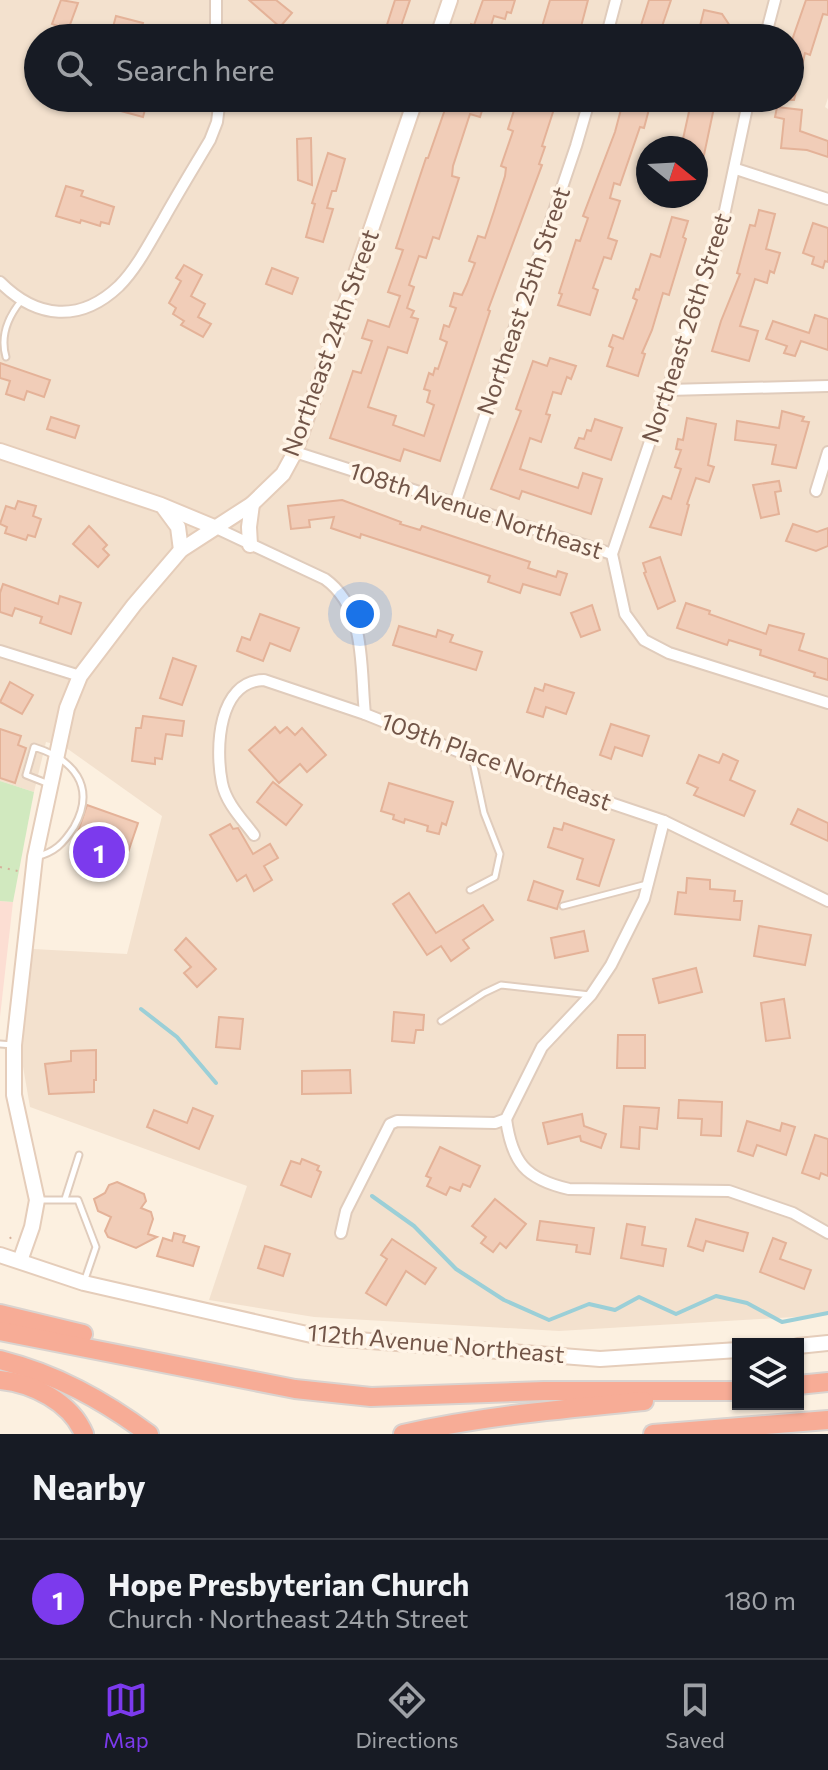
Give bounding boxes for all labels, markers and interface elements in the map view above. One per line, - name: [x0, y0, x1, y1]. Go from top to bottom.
- search box: [24, 24, 804, 112]
- icon: search: [52, 46, 96, 90]
- text: Search here: [116, 50, 275, 87]
- north arrow: [636, 136, 708, 208]
- street label: Northeast 25th Street: [470, 183, 575, 418]
- street label: Northeast 26th Street: [635, 209, 736, 446]
- street label: Northeast 24th Street: [275, 225, 384, 460]
- street label: 108th Avenue Northeast: [346, 455, 607, 564]
- your location: [340, 594, 380, 634]
- street label: 109th Place Northeast: [377, 705, 616, 816]
- pin: 1: [73, 822, 125, 882]
- street label: 112th Avenue Northeast: [306, 1317, 566, 1368]
- map controls: [732, 1338, 804, 1410]
- button: layers: [732, 1338, 804, 1410]
- text: Nearby: [32, 1465, 146, 1507]
- text: Hope Presbyterian Church: [108, 1565, 469, 1602]
- text: 1: [52, 1584, 64, 1615]
- text: 180 m: [724, 1584, 796, 1615]
- text: Church · Northeast 24th Street: [108, 1602, 468, 1633]
- tab: Map: [103, 1678, 149, 1753]
- tab: Directions: [355, 1678, 459, 1753]
- tab: Saved: [665, 1678, 725, 1753]

